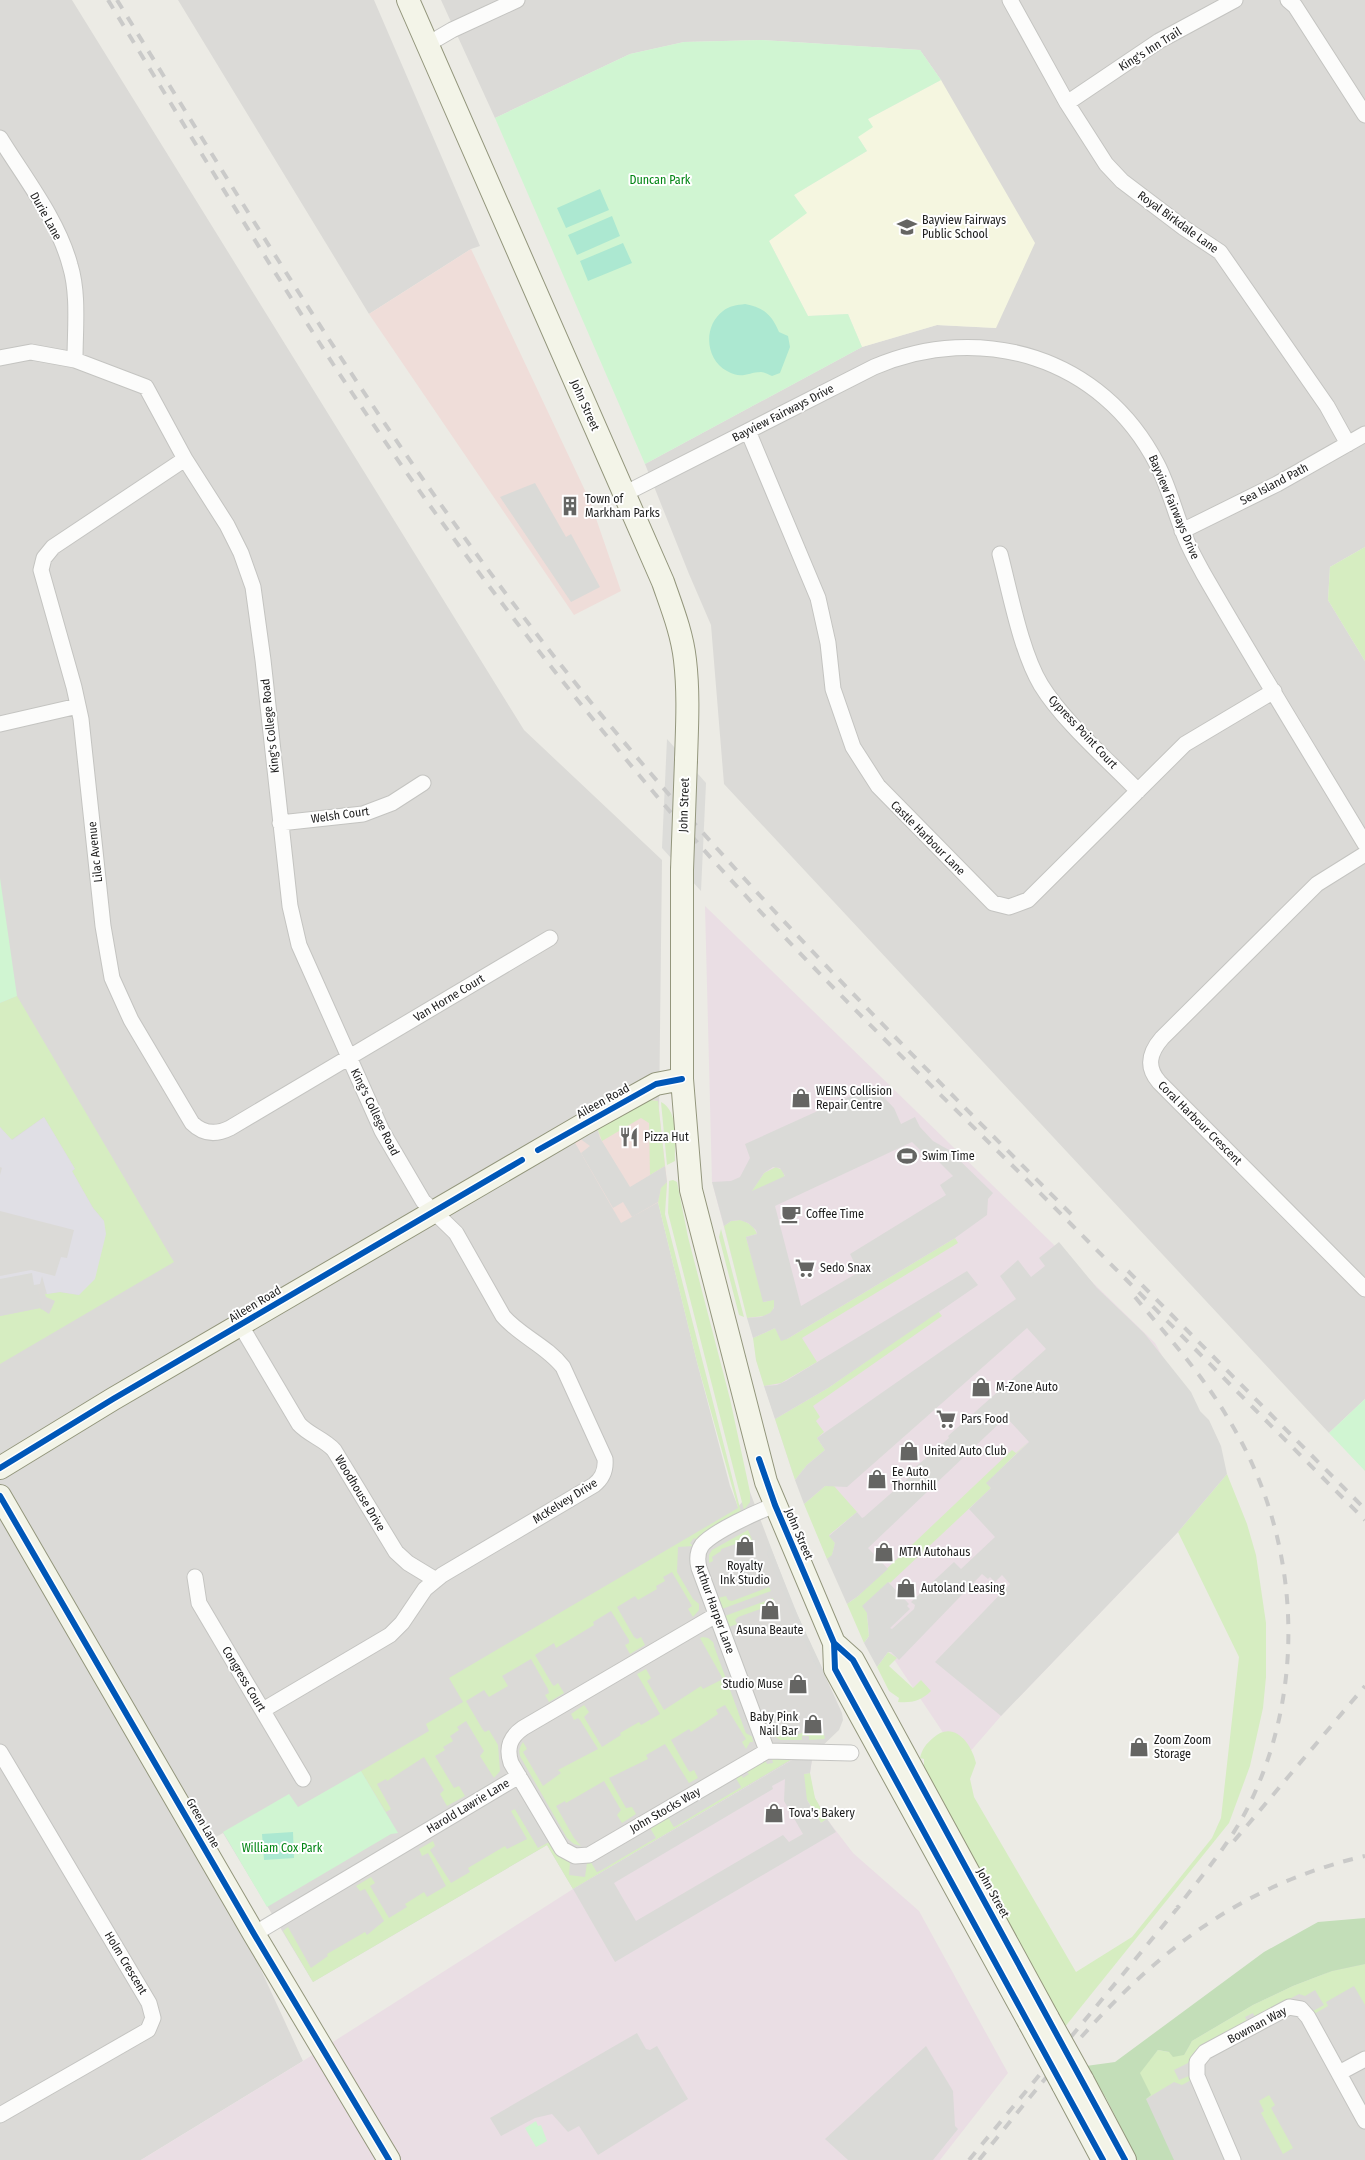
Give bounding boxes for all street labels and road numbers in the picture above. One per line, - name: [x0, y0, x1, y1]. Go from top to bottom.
- street label: King's Inn Trail: [1116, 24, 1184, 74]
- street label: Royal Birkdale Lane: [1135, 188, 1221, 256]
- street label: Durie Lane: [27, 190, 65, 242]
- street label: John Street: [568, 377, 603, 433]
- street label: Bayview Fairways Drive: [730, 381, 836, 445]
- street label: Bayview Fairways Drive: [1146, 453, 1202, 561]
- street label: Sea Island Path: [1238, 460, 1310, 508]
- street label: King's College Road: [258, 678, 282, 774]
- street label: Cypress Point Court: [1046, 693, 1121, 772]
- street label: John Street: [676, 777, 692, 833]
- street label: Castle Harbour Lane: [888, 798, 968, 878]
- street label: Welsh Court: [310, 804, 370, 826]
- street label: Lilac Avenue: [85, 821, 105, 883]
- street label: Van Horne Court: [411, 971, 487, 1025]
- street label: King's College Road: [348, 1066, 402, 1158]
- street label: Coral Harbour Crescent: [1155, 1078, 1245, 1168]
- street label: Aileen Road: [574, 1081, 632, 1121]
- street label: Aileen Road: [226, 1283, 284, 1325]
- street label: Woodhouse Drive: [332, 1452, 388, 1534]
- street label: McKelvey Drive: [530, 1476, 600, 1526]
- street label: John Street: [782, 1506, 816, 1562]
- street label: Arthur Harper Lane: [692, 1562, 738, 1656]
- street label: Congress Court: [219, 1644, 269, 1714]
- street label: Harold Lawrie Lane: [424, 1776, 512, 1836]
- street label: John Stocks Way: [627, 1784, 703, 1836]
- street label: Green Lane: [183, 1796, 223, 1850]
- street label: John Street: [974, 1866, 1012, 1920]
- street label: Holm Crescent: [102, 1929, 150, 1997]
- street label: Bowman Way: [1225, 2003, 1289, 2046]

